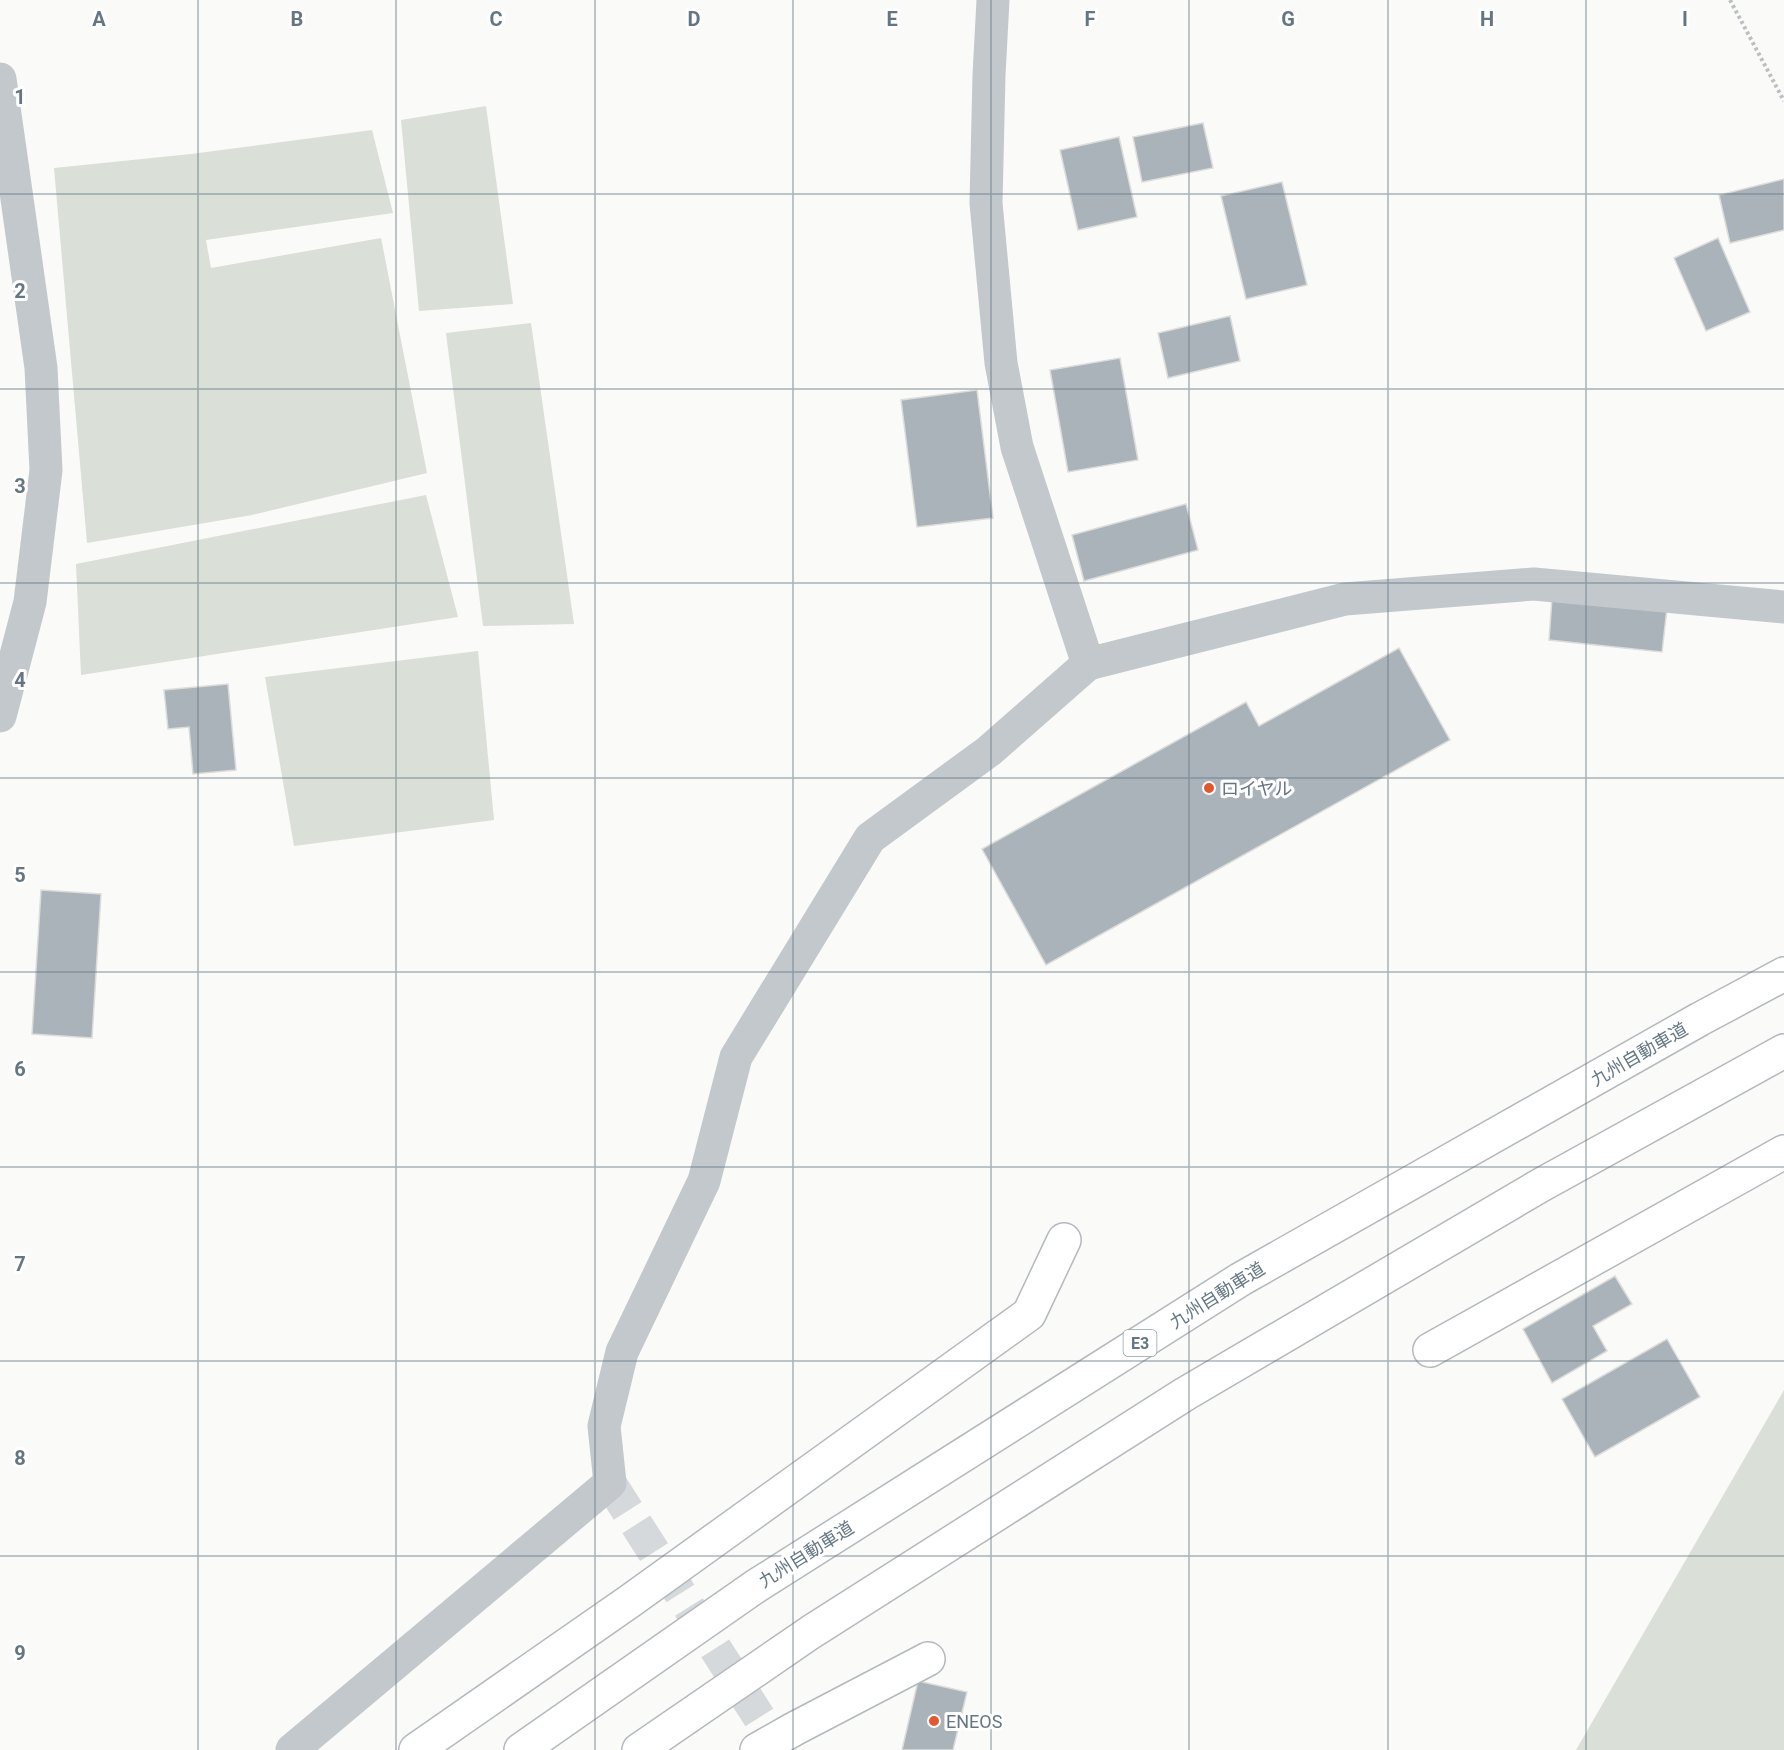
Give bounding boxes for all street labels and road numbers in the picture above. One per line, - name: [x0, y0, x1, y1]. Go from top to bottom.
- street label: 九州自動車道: [1587, 1018, 1691, 1090]
- street label: 九州自動車道: [1166, 1257, 1268, 1333]
- road number: E3: [1124, 1330, 1156, 1356]
- street label: 九州自動車道: [755, 1516, 857, 1592]

